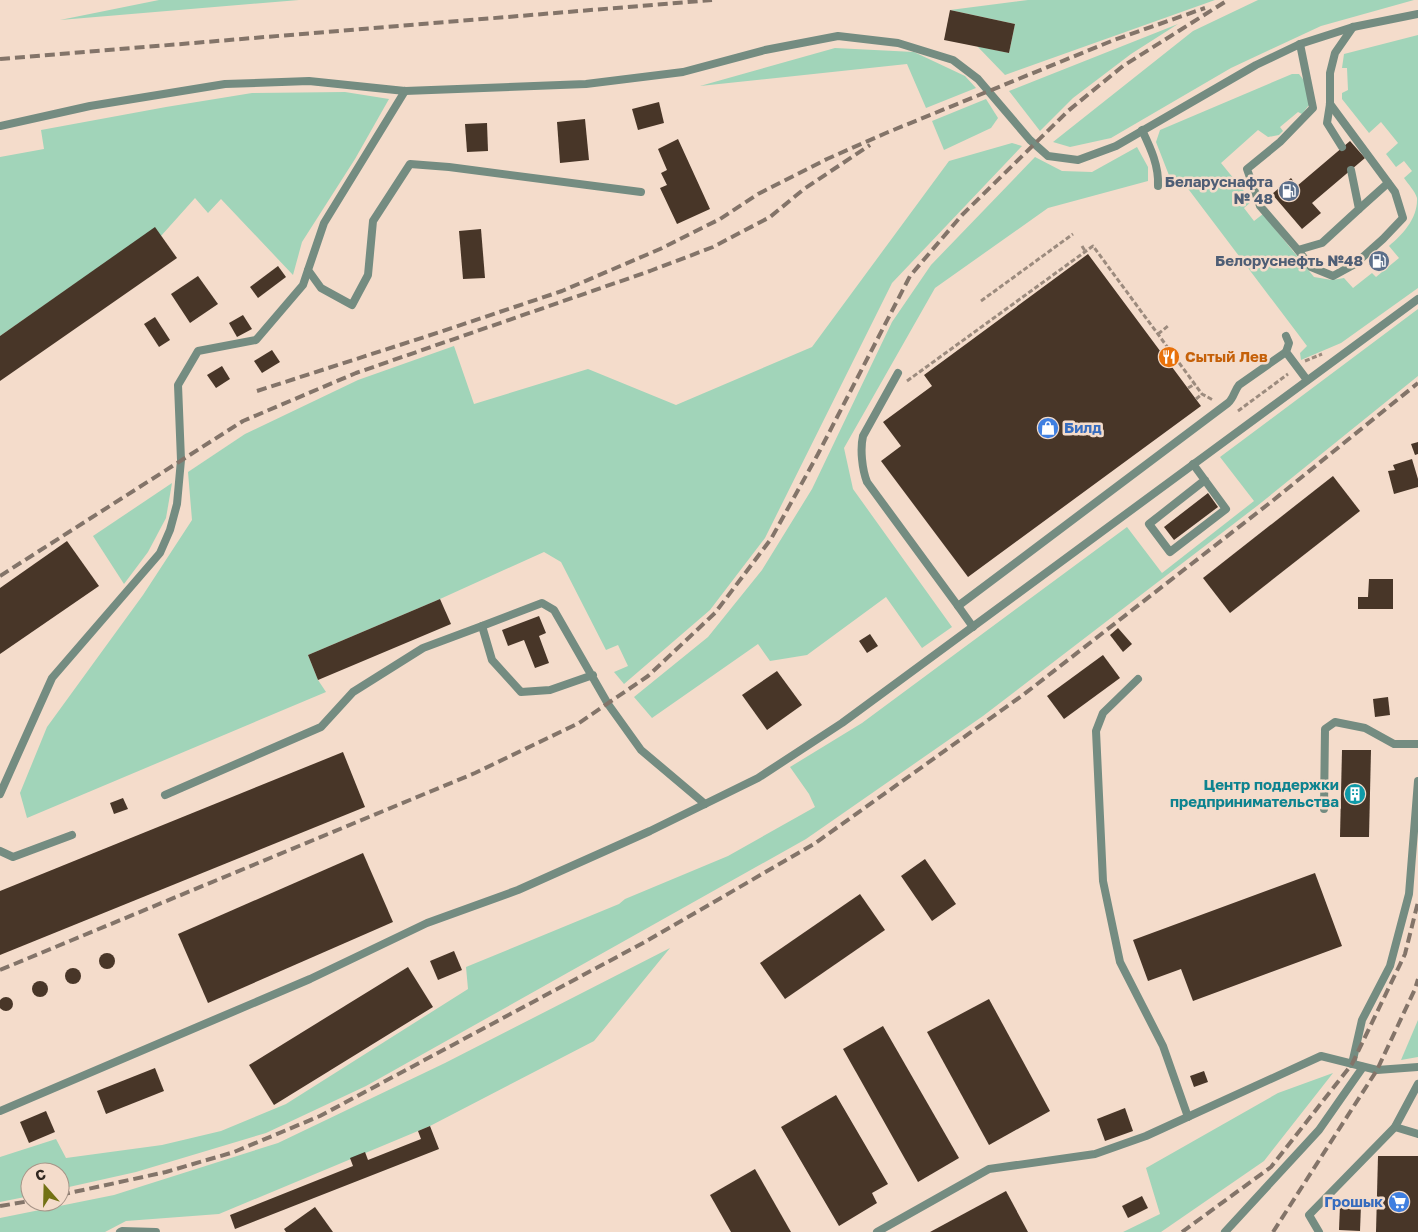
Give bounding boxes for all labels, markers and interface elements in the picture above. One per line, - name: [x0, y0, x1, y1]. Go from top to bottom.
- place label: Беларуснафта № 48: [1165, 172, 1273, 207]
- fuel station icon: Беларуснафта № 48: [1277, 179, 1301, 203]
- fuel station icon: Белоруснефть №48: [1367, 249, 1391, 273]
- place label: Белоруснефть №48: [1215, 251, 1363, 269]
- restaurant icon: Сытый Лев: [1157, 345, 1181, 369]
- place label: Сытый Лев: [1185, 347, 1268, 365]
- shop icon: Билд: [1036, 416, 1060, 440]
- place label: Билд: [1064, 418, 1102, 436]
- place label: Центр поддержки предпринимательства: [1170, 775, 1339, 810]
- building icon: Центр поддержки предпринимательства: [1343, 782, 1367, 806]
- north arrow: [20, 1162, 70, 1212]
- text: С: [33, 1165, 48, 1184]
- supermarket icon: Грошык: [1387, 1190, 1411, 1214]
- place label: Грошык: [1324, 1192, 1383, 1210]

